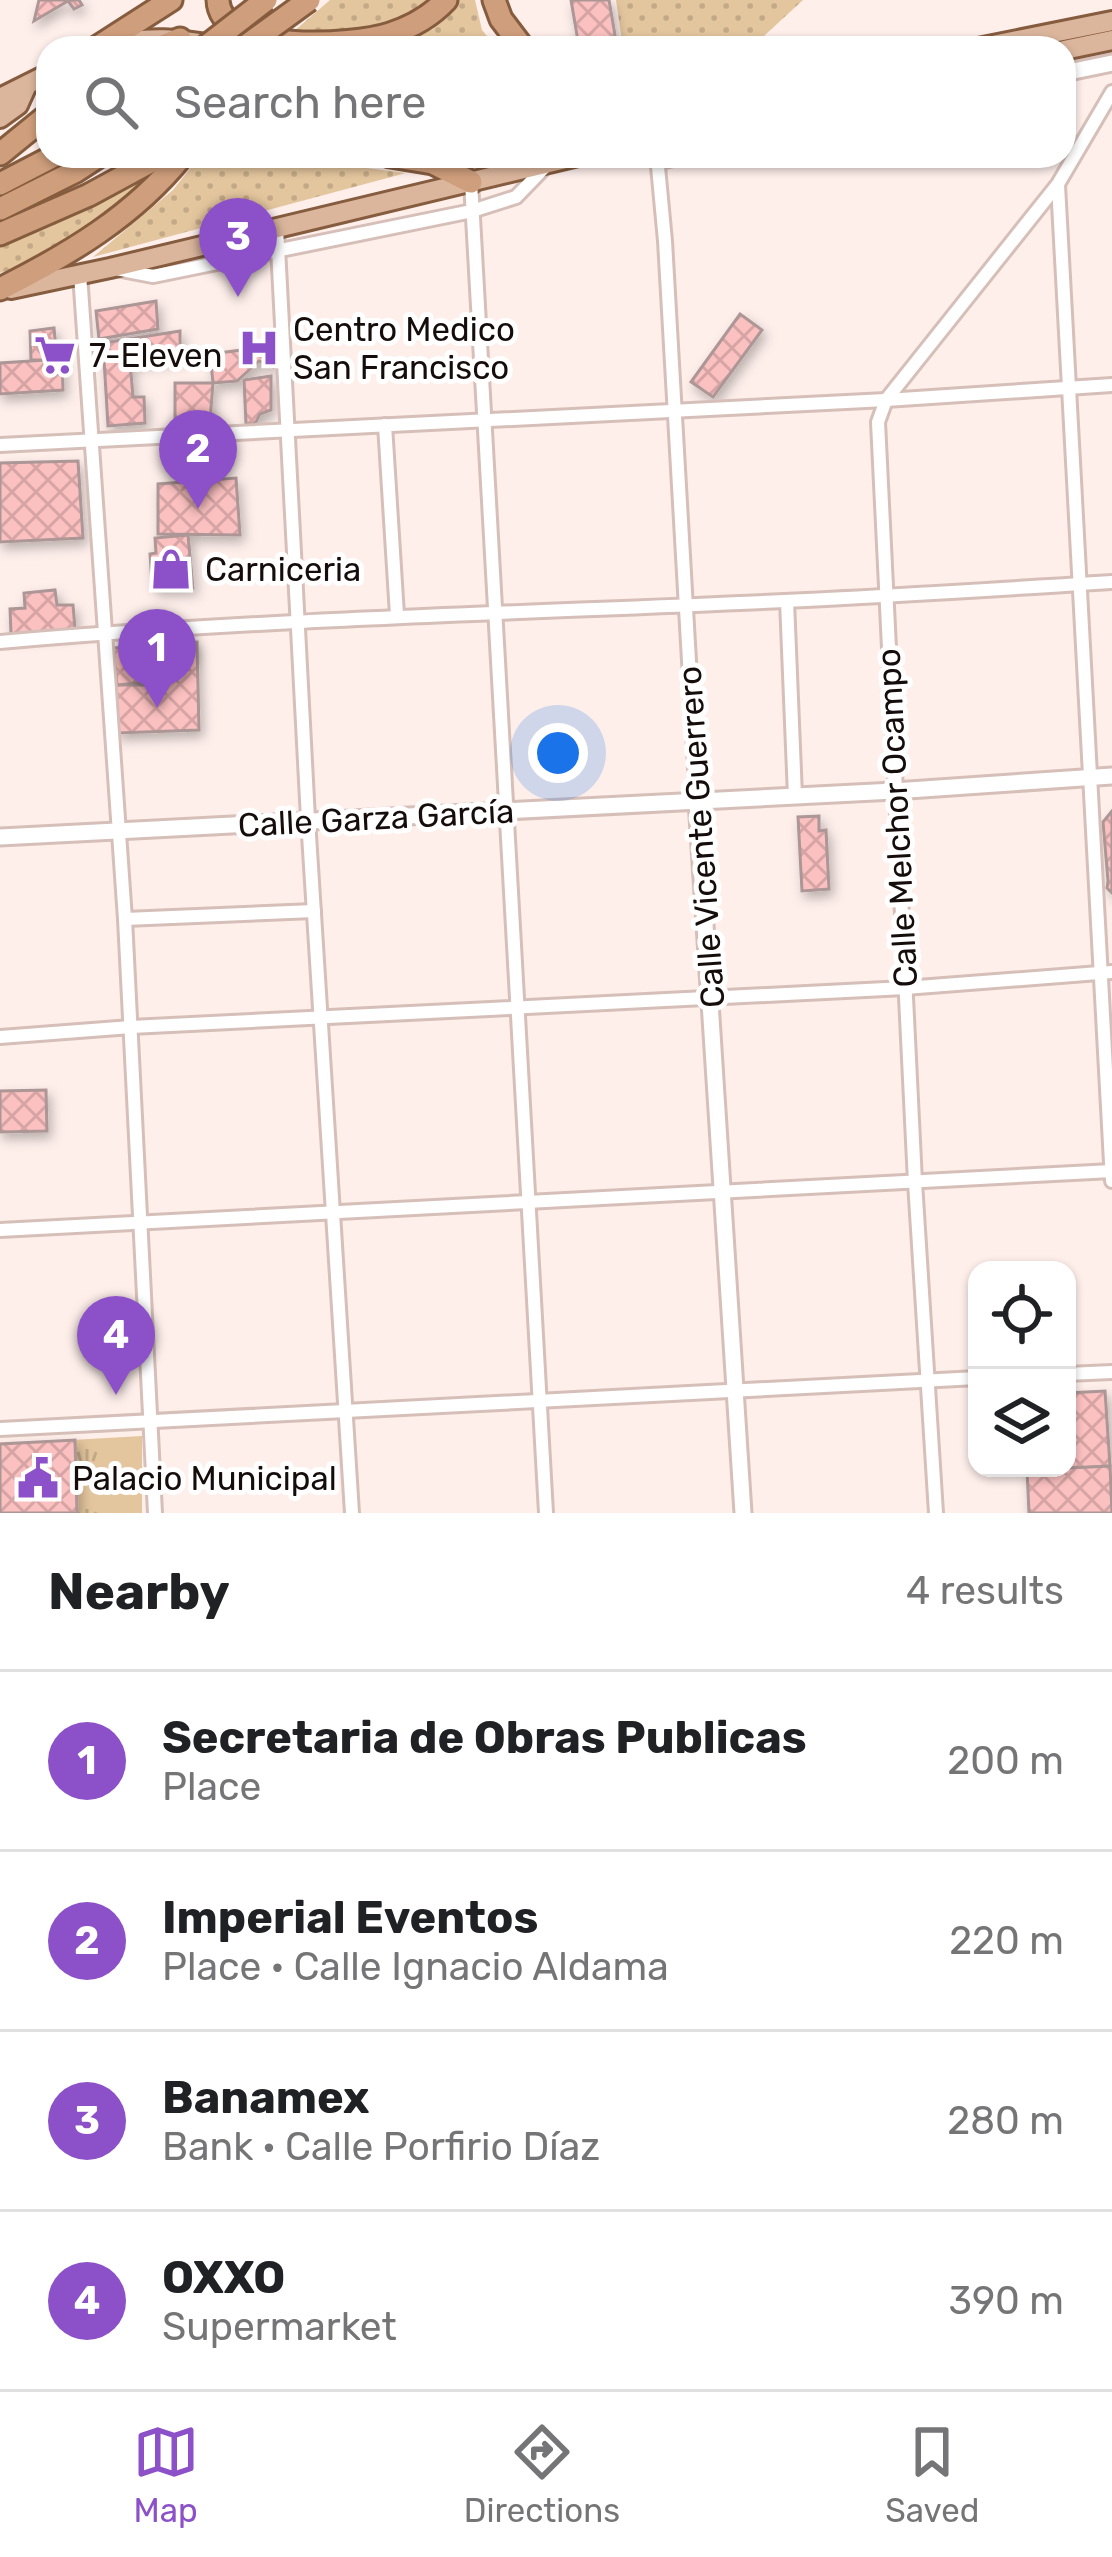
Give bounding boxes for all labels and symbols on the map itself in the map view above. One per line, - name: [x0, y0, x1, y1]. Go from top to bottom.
- pin: 3: [199, 198, 277, 297]
- place label: Centro Medico San Francisco: [293, 310, 515, 387]
- hospital icon: Centro Medico San Francisco: [236, 325, 282, 371]
- supermarket icon: 7-Eleven: [32, 332, 78, 378]
- place label: 7-Eleven: [89, 336, 223, 375]
- pin: 2: [159, 410, 237, 509]
- shop icon: Carniceria: [148, 546, 194, 592]
- place label: Carniceria: [205, 550, 361, 589]
- pin: 1: [118, 609, 196, 708]
- street label: Calle Melchor Ocampo: [869, 648, 925, 988]
- street label: Calle Vicente Guerrero: [670, 665, 732, 1009]
- your location: [528, 723, 588, 783]
- street label: Calle Garza García: [237, 791, 515, 845]
- pin: 4: [77, 1296, 155, 1395]
- public building icon: Palacio Municipal: [15, 1455, 61, 1501]
- place label: Palacio Municipal: [72, 1459, 337, 1498]

